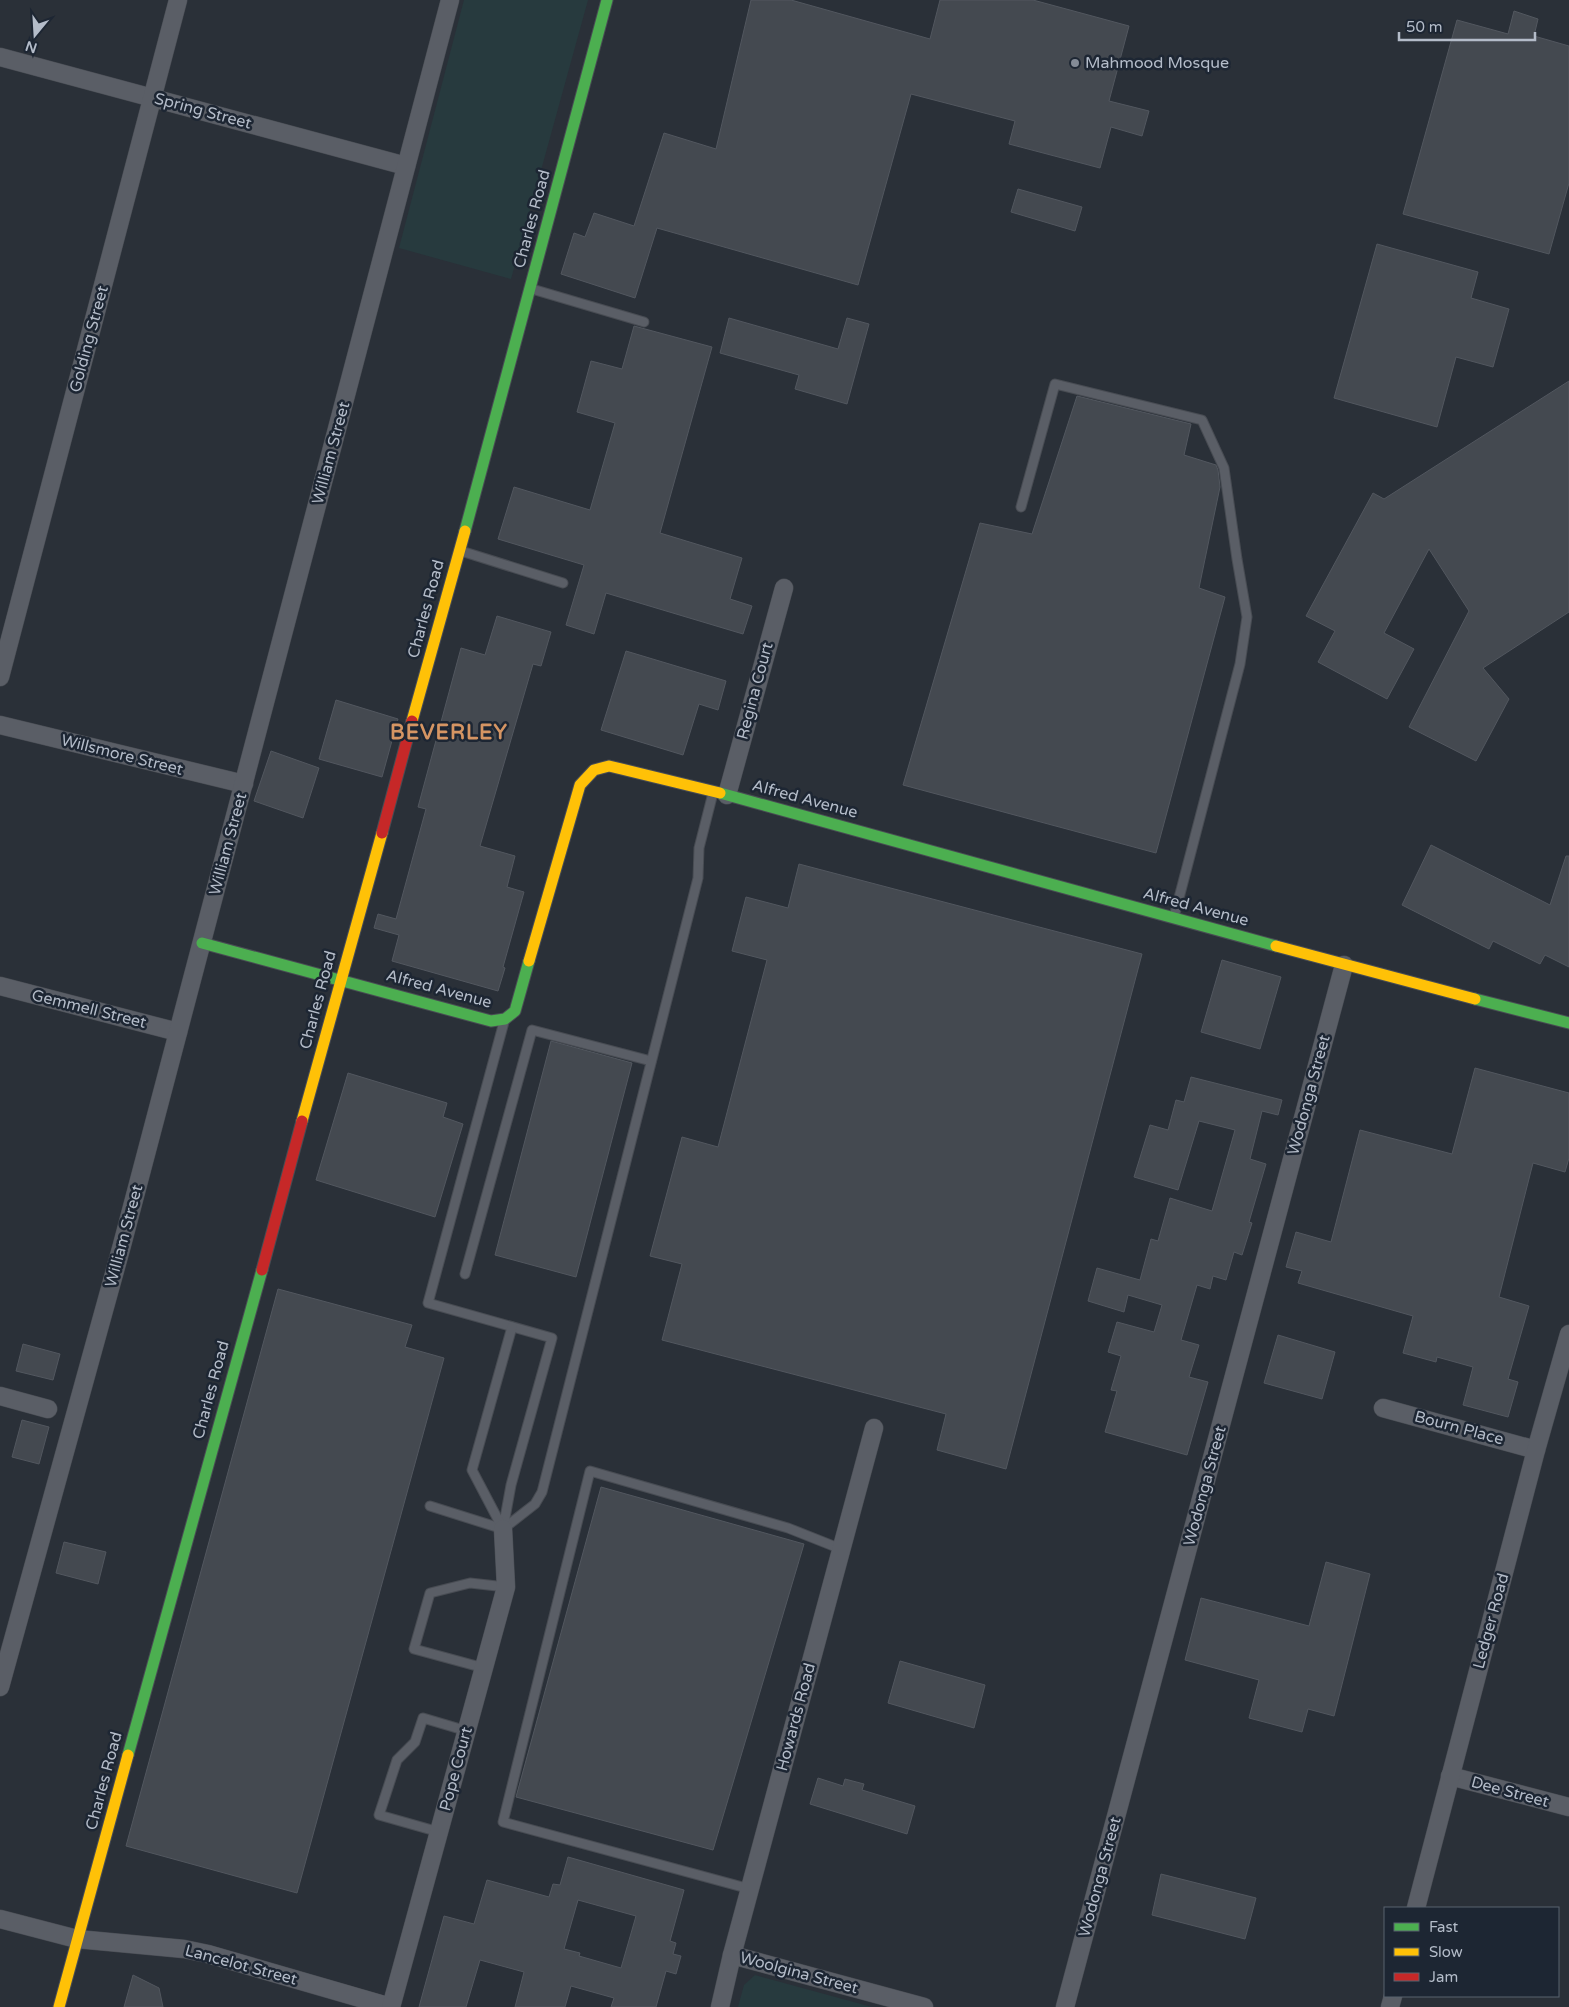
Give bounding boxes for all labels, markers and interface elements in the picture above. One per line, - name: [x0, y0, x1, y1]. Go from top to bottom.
- north arrow: [10, 10, 60, 60]
- scale bar: [1399, 10, 1535, 42]
- text: 50 m: [1406, 18, 1443, 36]
- text: N: [23, 37, 39, 57]
- place label: Mahmood Mosque: [1085, 53, 1229, 73]
- marker: Mahmood Mosque: [1069, 57, 1081, 69]
- street label: Spring Street: [152, 88, 254, 134]
- street label: Charles Road: [509, 168, 555, 270]
- street label: Golding Street: [65, 283, 113, 395]
- street label: William Street: [308, 399, 354, 507]
- street label: Charles Road: [403, 558, 449, 660]
- street label: Regina Court: [732, 640, 778, 742]
- district label: BEVERLEY: [390, 720, 508, 745]
- street label: Willsmore Street: [59, 730, 185, 780]
- street label: Alfred Avenue: [750, 775, 860, 823]
- street label: William Street: [205, 790, 251, 898]
- street label: Alfred Avenue: [1141, 883, 1251, 931]
- street label: Charles Road: [295, 949, 341, 1051]
- street label: Alfred Avenue: [384, 965, 494, 1013]
- street label: Gemmell Street: [30, 985, 148, 1033]
- street label: Wodonga Street: [1283, 1033, 1335, 1157]
- street label: William Street: [101, 1182, 147, 1290]
- street label: Charles Road: [188, 1339, 234, 1441]
- street label: Bourn Place: [1412, 1406, 1506, 1450]
- street label: Wodonga Street: [1179, 1424, 1231, 1548]
- street label: Ledger Road: [1469, 1571, 1513, 1671]
- street label: Howards Road: [772, 1661, 820, 1773]
- street label: Pope Court: [435, 1725, 477, 1813]
- street label: Charles Road: [81, 1730, 127, 1832]
- street label: Dee Street: [1469, 1772, 1551, 1812]
- street label: Wodonga Street: [1074, 1815, 1126, 1939]
- legend: [1384, 1907, 1559, 1997]
- text: Fast: [1429, 1918, 1459, 1936]
- street label: Lancelot Street: [183, 1940, 299, 1990]
- text: Slow: [1429, 1943, 1463, 1961]
- street label: Woolgina Street: [738, 1948, 860, 1998]
- text: Jam: [1429, 1968, 1458, 1986]

